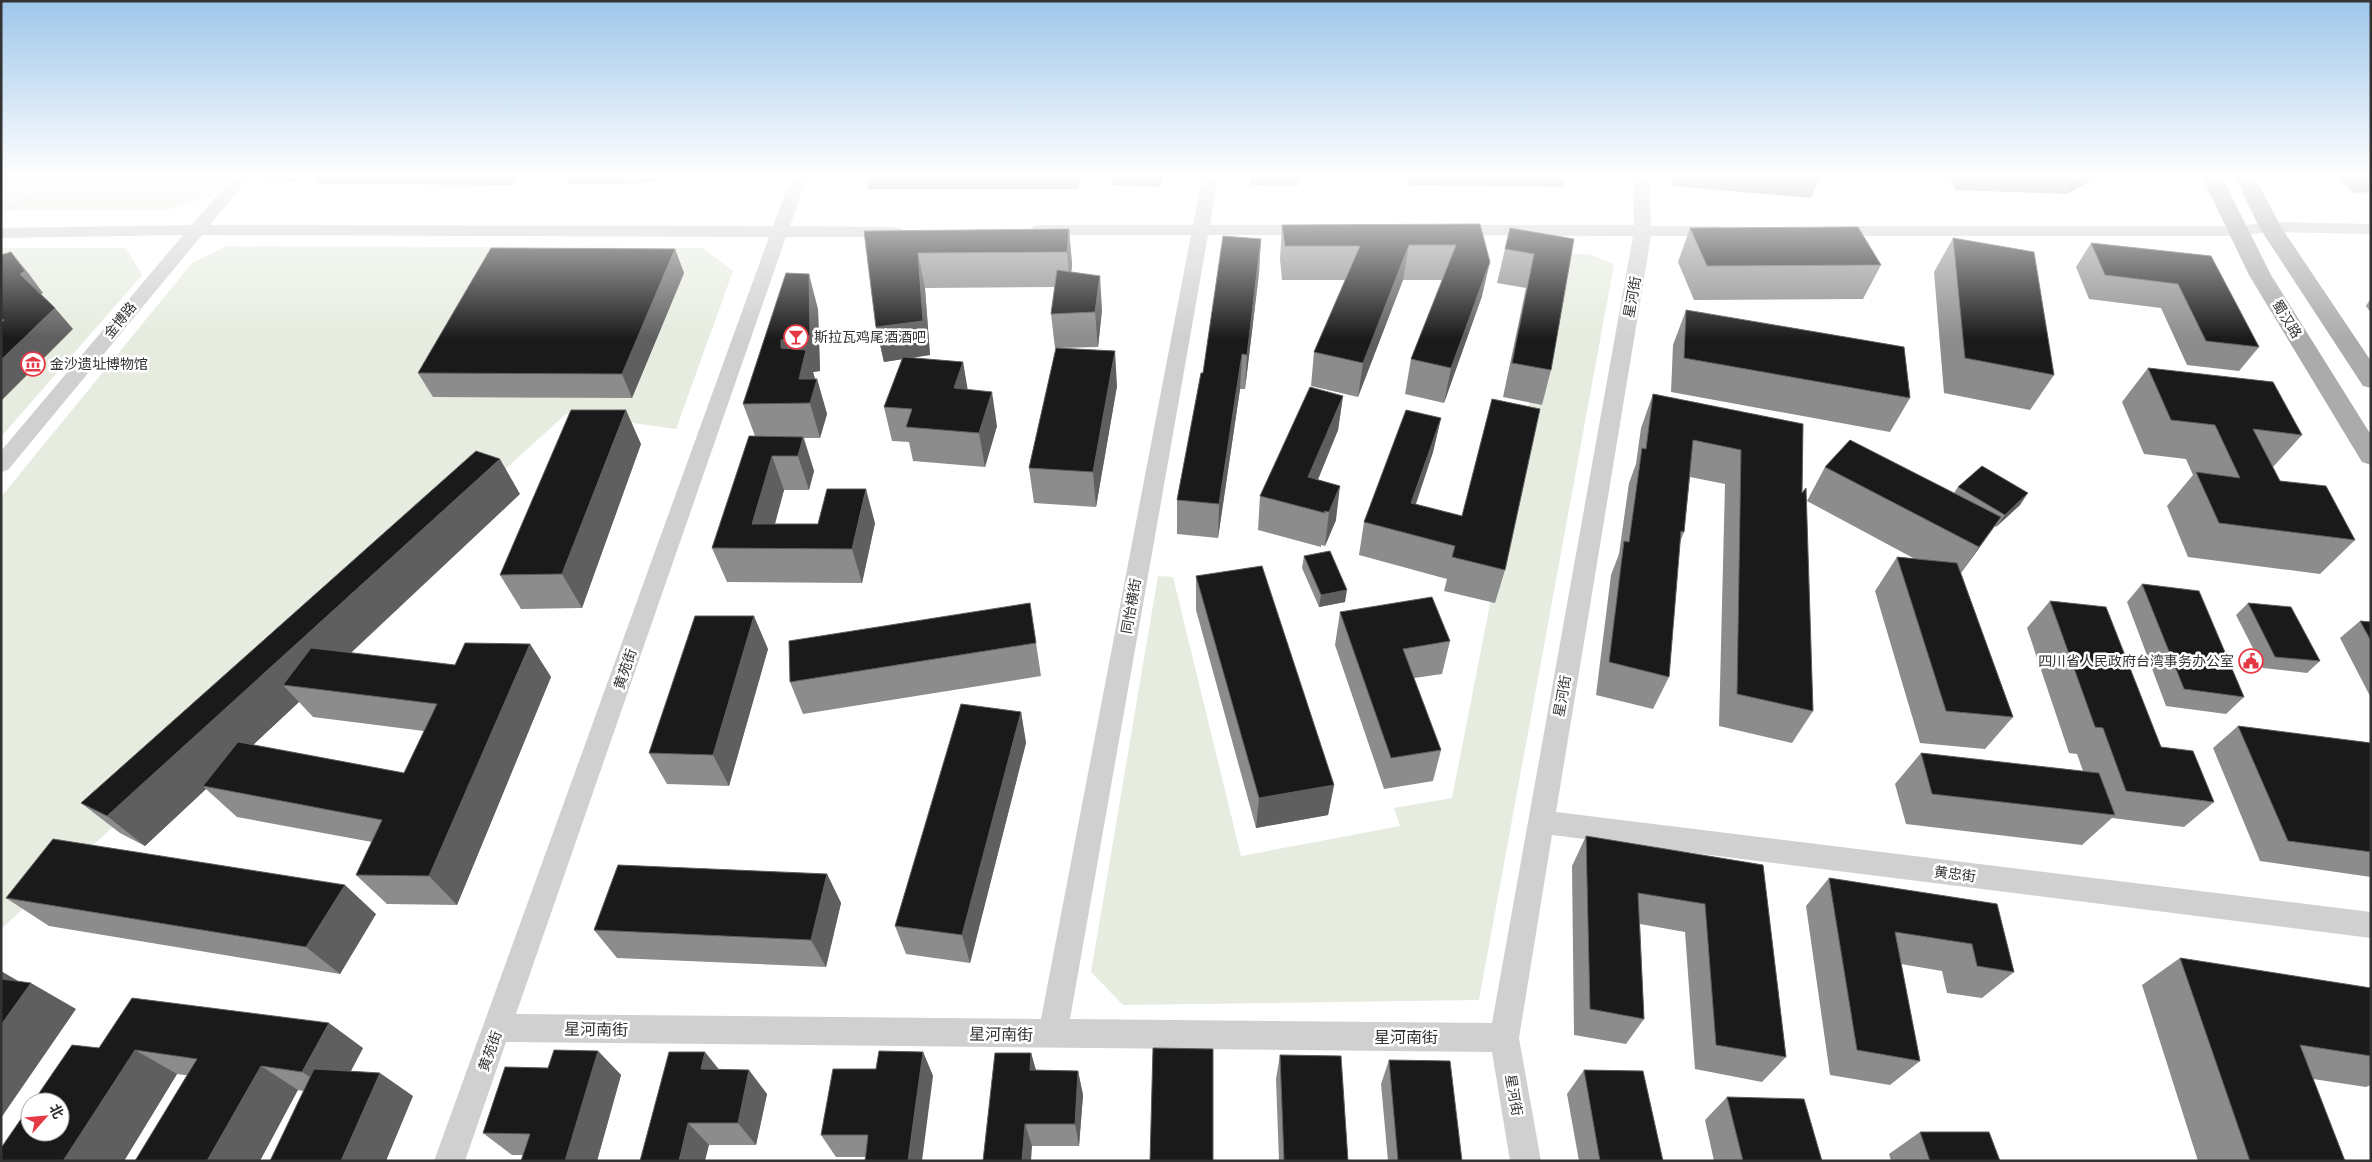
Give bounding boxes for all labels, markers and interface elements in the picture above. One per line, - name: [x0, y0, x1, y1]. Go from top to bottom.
- street label: 星河街: [1620, 275, 1644, 319]
- street label: 蜀汉路: [2269, 297, 2305, 341]
- street label: 金博路: [101, 299, 139, 341]
- bar icon: 斯拉瓦鸡尾酒酒吧: [783, 324, 809, 350]
- place label: 斯拉瓦鸡尾酒酒吧: [814, 329, 926, 345]
- museum icon: 金沙遗址博物馆: [20, 351, 46, 377]
- place label: 金沙遗址博物馆: [50, 356, 148, 372]
- street label: 同怡横街: [1118, 577, 1144, 635]
- street label: 黄苑街: [611, 647, 639, 691]
- public building icon: 四川省人民政府台湾事务办公室: [2238, 648, 2264, 674]
- place label: 四川省人民政府台湾事务办公室: [2038, 653, 2234, 669]
- street label: 星河街: [1550, 674, 1574, 718]
- street label: 黄忠街: [1933, 864, 1977, 884]
- street label: 星河南街: [564, 1019, 628, 1040]
- street label: 星河南街: [969, 1024, 1033, 1045]
- street label: 星河南街: [1374, 1028, 1438, 1047]
- street label: 黄苑街: [475, 1029, 505, 1073]
- street label: 星河街: [1502, 1073, 1526, 1117]
- north arrow: [20, 1092, 70, 1142]
- text: 北: [46, 1101, 67, 1121]

